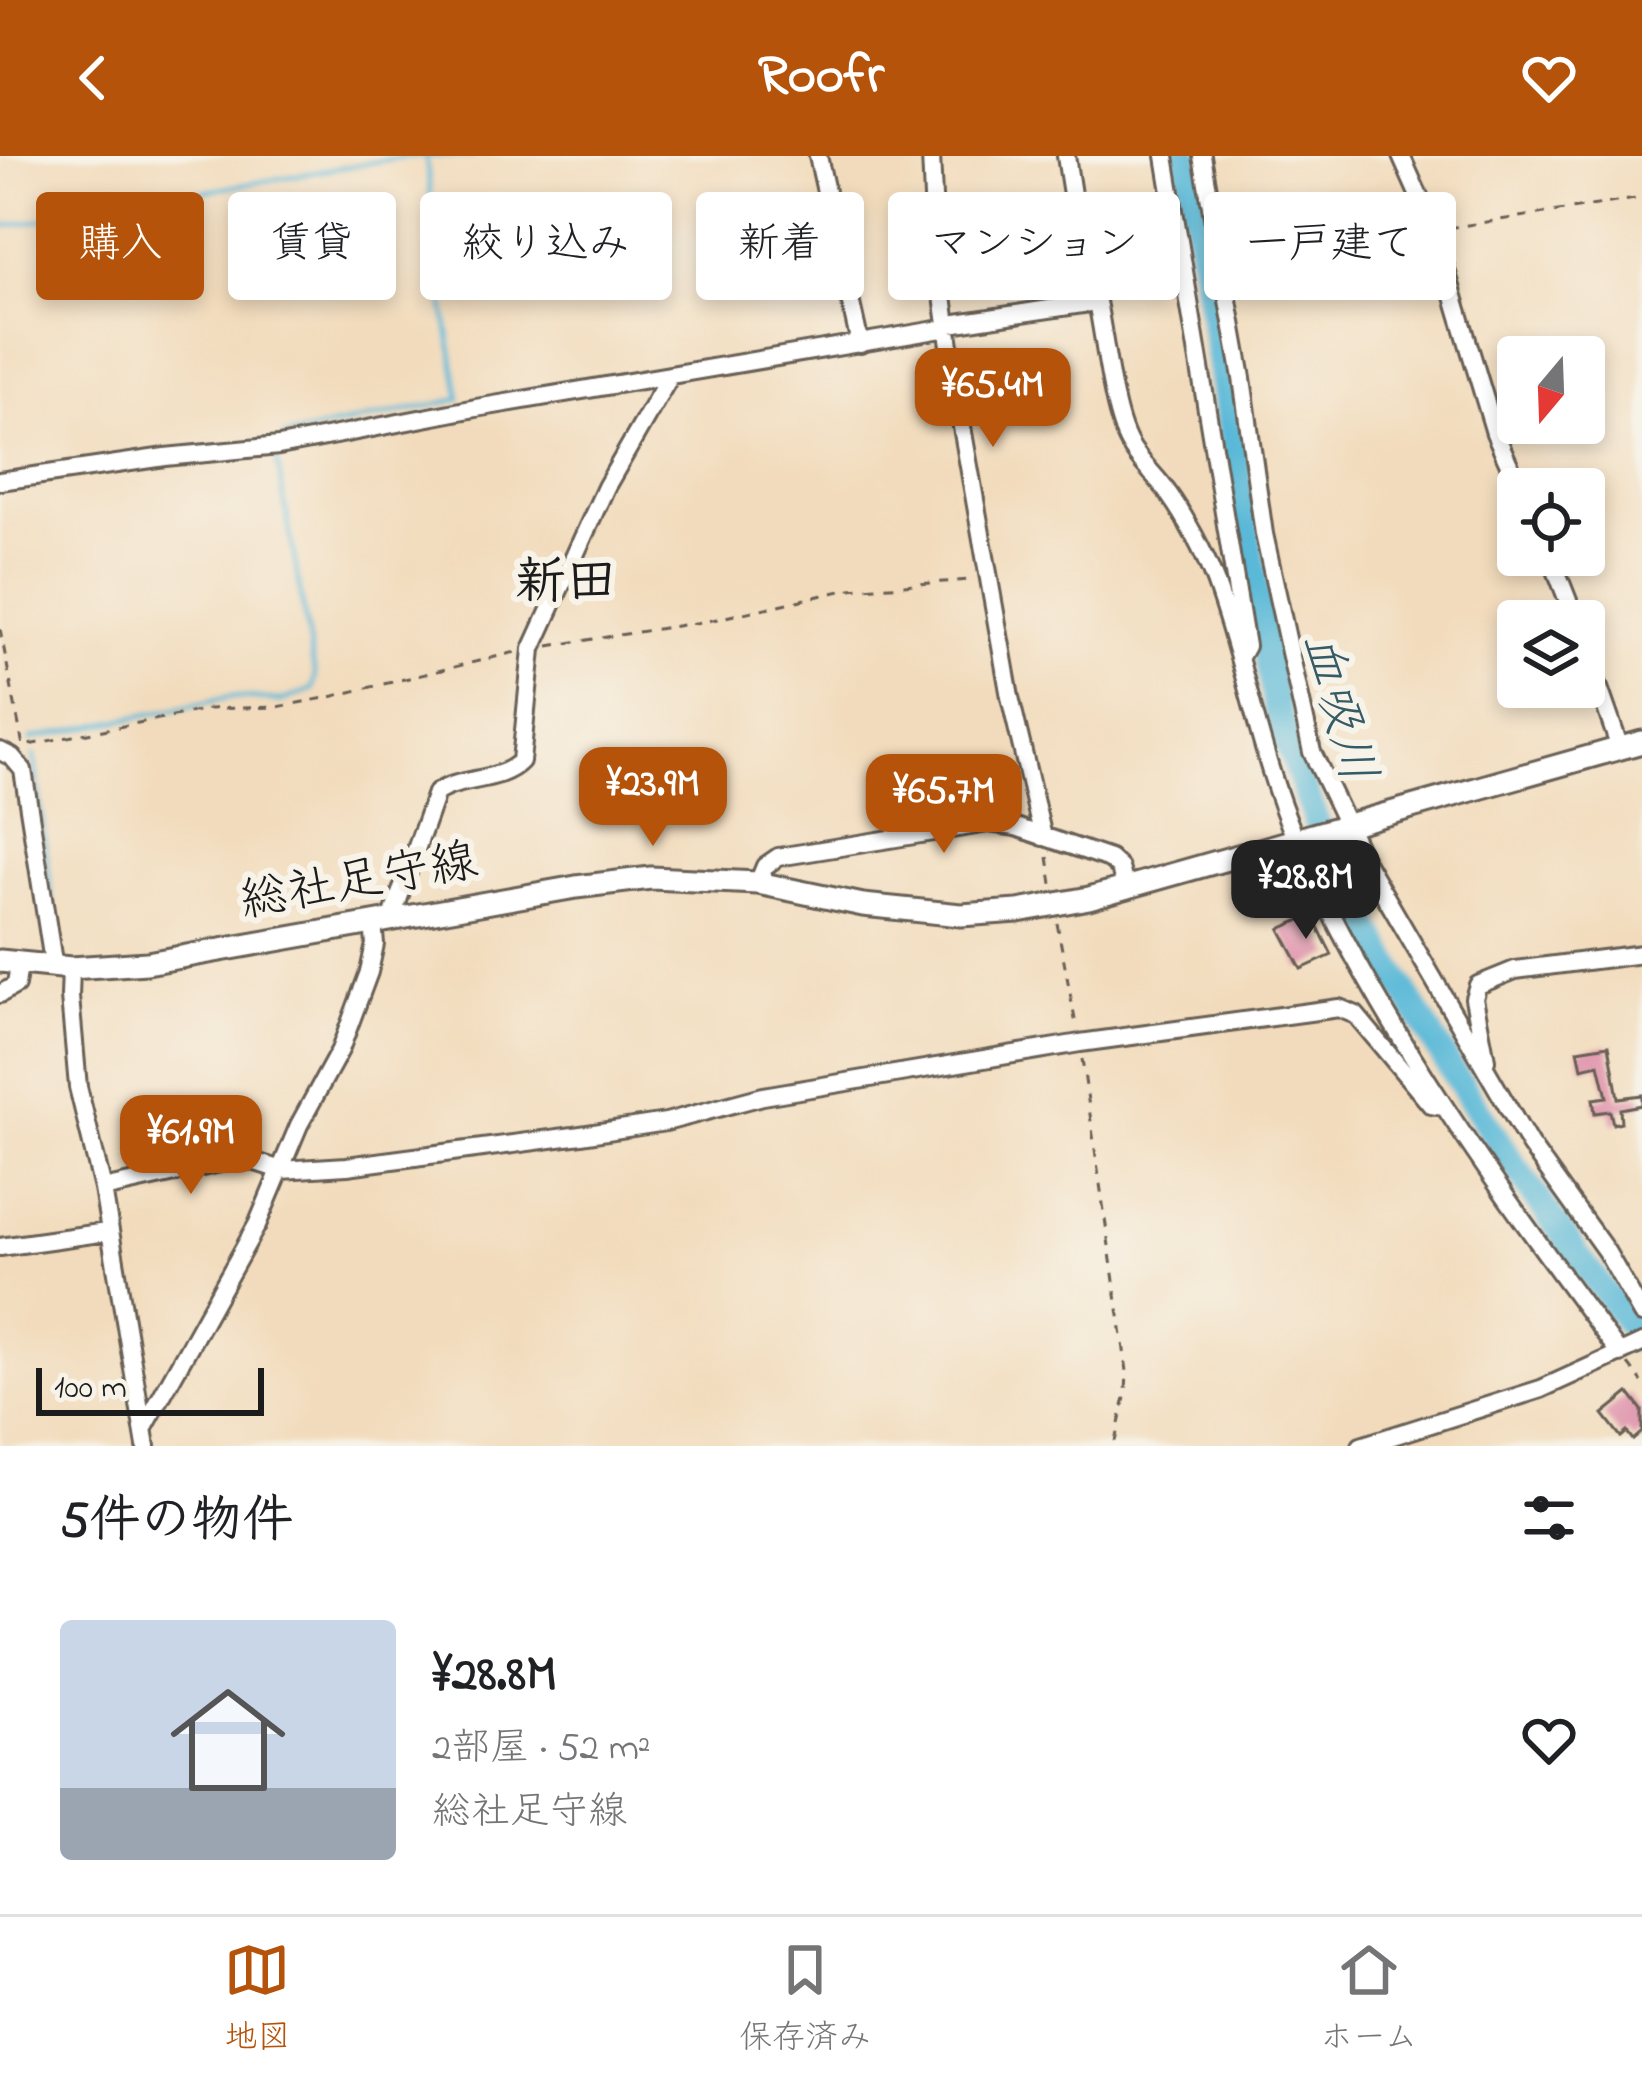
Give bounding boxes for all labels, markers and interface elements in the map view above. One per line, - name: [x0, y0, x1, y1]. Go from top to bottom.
- text: Roofr: [758, 39, 884, 117]
- icon: back: [60, 45, 126, 111]
- icon: heart: [1516, 45, 1582, 111]
- chip: 購入: [36, 192, 204, 300]
- chip: 賃貸: [228, 192, 396, 300]
- chip: 絞り込み: [420, 192, 672, 300]
- chip: 新着: [696, 192, 864, 300]
- chip: マンション: [888, 192, 1180, 300]
- chip: 一戸建て: [1204, 192, 1456, 300]
- north arrow: [1497, 336, 1605, 444]
- map controls: [1497, 336, 1605, 708]
- pin: ¥65.4M: [895, 348, 1091, 450]
- text: ¥65.4M: [942, 358, 1044, 415]
- button: locate: [1497, 468, 1605, 576]
- district label: 新田: [515, 547, 617, 622]
- button: layers: [1497, 600, 1605, 708]
- water label: 血吸川: [1279, 624, 1393, 792]
- pin: ¥23.9M: [555, 747, 751, 849]
- pin: ¥65.7M: [846, 754, 1042, 856]
- text: ¥23.9M: [606, 757, 700, 814]
- text: ¥65.7M: [893, 764, 995, 821]
- street label: 総社足守線: [235, 828, 483, 938]
- pin: ¥28.8M: [1208, 840, 1404, 942]
- text: ¥28.8M: [1258, 850, 1354, 907]
- pin: ¥61.9M: [93, 1095, 289, 1197]
- text: ¥61.9M: [147, 1105, 235, 1162]
- scale bar: [36, 1362, 264, 1415]
- text: 100 m: [54, 1365, 127, 1413]
- text: 5件の物件: [60, 1485, 293, 1560]
- icon: filters: [1516, 1485, 1582, 1551]
- text: ¥28.8M: [432, 1639, 557, 1714]
- icon: home: [156, 1668, 300, 1812]
- icon: heart: [1516, 1707, 1582, 1773]
- text: 2部屋 · 52 m²: [432, 1721, 650, 1778]
- text: 総社足守線: [432, 1785, 627, 1842]
- tab: 地図: [224, 1937, 290, 2063]
- tab: 保存済み: [739, 1937, 871, 2063]
- tab: ホーム: [1320, 1937, 1418, 2063]

